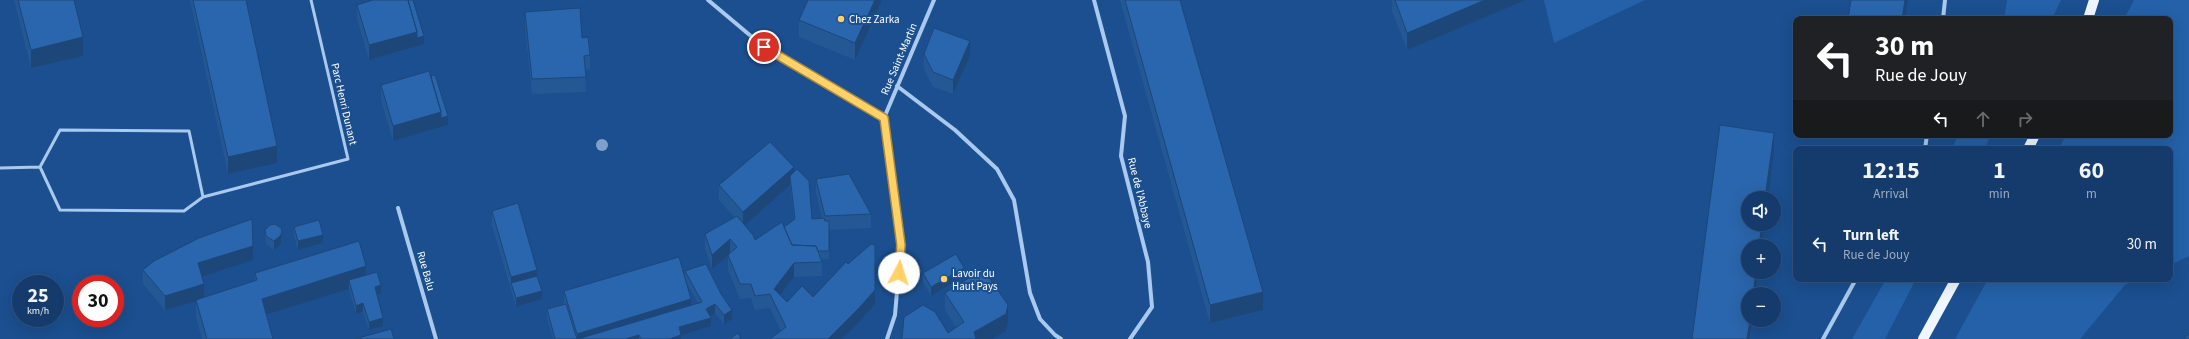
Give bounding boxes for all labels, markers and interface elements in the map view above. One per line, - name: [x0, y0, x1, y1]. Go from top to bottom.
- place label: Chez Zarka: [849, 12, 900, 27]
- marker: Chez Zarka: [836, 14, 846, 24]
- street label: Rue Saint-Martin: [877, 21, 921, 97]
- text: 30 m: [1875, 26, 1934, 66]
- pin: [747, 30, 781, 64]
- icon: left: [1809, 32, 1861, 84]
- icon: arrive: [753, 36, 775, 58]
- street label: Parc Henri Dunant: [327, 62, 361, 147]
- text: Rue de Jouy: [1875, 63, 1967, 88]
- icon: left: [1930, 108, 1952, 130]
- icon: ahead: [1972, 108, 1994, 130]
- icon: right: [2014, 108, 2036, 130]
- text: 12:15: [1862, 153, 1920, 188]
- text: 1: [1993, 153, 2006, 188]
- text: 60: [2079, 153, 2104, 188]
- street label: Rue de l'Abbaye: [1124, 156, 1156, 231]
- text: Arrival: [1873, 185, 1908, 203]
- text: min: [1989, 185, 2010, 203]
- text: m: [2086, 185, 2097, 203]
- map controls: [1741, 191, 1781, 327]
- button: sound: [1741, 191, 1781, 231]
- text: Turn left: [1843, 225, 1899, 246]
- icon: left: [1809, 233, 1831, 255]
- text: 30 m: [2127, 234, 2157, 255]
- button: +: [1741, 239, 1781, 279]
- text: Rue de Jouy: [1843, 246, 1909, 264]
- street label: Rue Balu: [413, 249, 439, 293]
- position arrow: [878, 252, 920, 294]
- place label: Lavoir du Haut Pays: [952, 266, 998, 294]
- marker: Lavoir du Haut Pays: [939, 274, 949, 284]
- speed limit sign: 30: [72, 275, 124, 327]
- text: 25: [27, 282, 49, 310]
- button: −: [1741, 287, 1781, 327]
- text: km/h: [27, 304, 49, 318]

